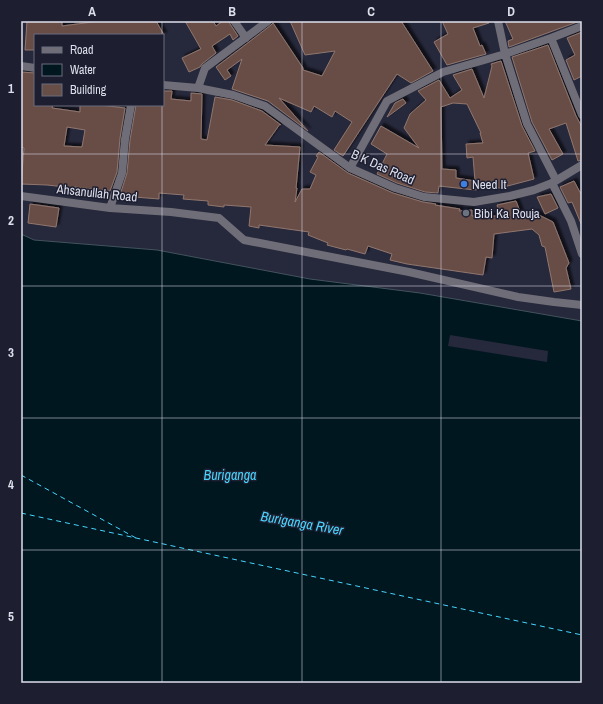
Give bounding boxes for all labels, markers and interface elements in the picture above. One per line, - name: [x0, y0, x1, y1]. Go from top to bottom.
- text: A: [88, 3, 96, 20]
- text: B: [228, 3, 236, 20]
- text: C: [367, 3, 375, 20]
- text: D: [507, 3, 515, 20]
- legend: [34, 34, 164, 106]
- text: Road: [70, 42, 94, 58]
- text: Water: [70, 62, 97, 78]
- text: 1: [8, 80, 14, 97]
- text: Building: [70, 82, 107, 98]
- street label: B K Das Road: [349, 145, 417, 189]
- place label: Need It: [472, 176, 506, 193]
- marker: Need It: [459, 179, 469, 189]
- street label: Ahsanullah Road: [55, 180, 138, 206]
- place label: Bibi Ka Rouja: [474, 205, 540, 222]
- marker: Bibi Ka Rouja: [461, 208, 471, 218]
- text: 2: [8, 212, 14, 229]
- text: 3: [8, 344, 14, 361]
- water label: Buriganga: [204, 466, 256, 484]
- text: 4: [8, 476, 14, 493]
- water label: Buriganga River: [259, 507, 346, 539]
- text: 5: [8, 608, 14, 625]

